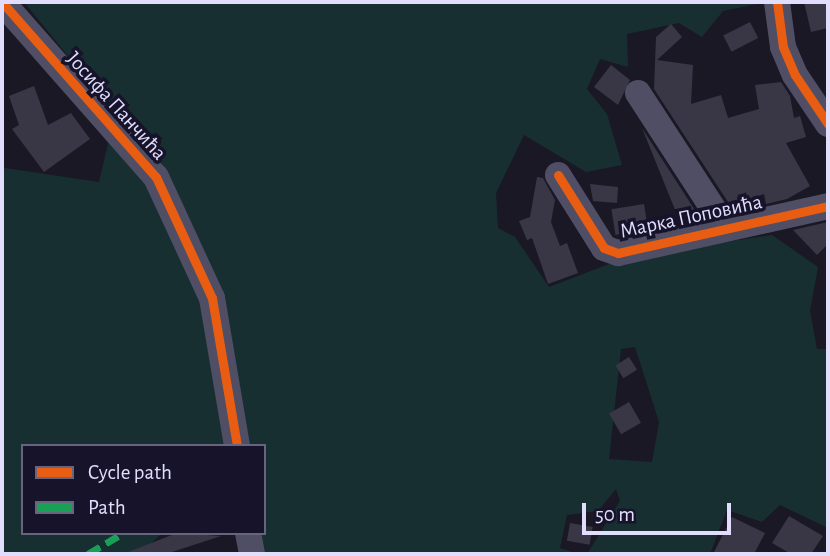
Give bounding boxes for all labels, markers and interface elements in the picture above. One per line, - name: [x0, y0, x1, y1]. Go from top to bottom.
- street label: Јосифа Панчића: [61, 46, 171, 166]
- street label: Марка Поповића: [618, 190, 764, 244]
- legend: [21, 444, 266, 535]
- text: Cycle path: [88, 462, 172, 483]
- scale bar: [585, 490, 734, 534]
- text: Path: [88, 497, 126, 518]
- text: 50 m: [595, 504, 635, 525]

